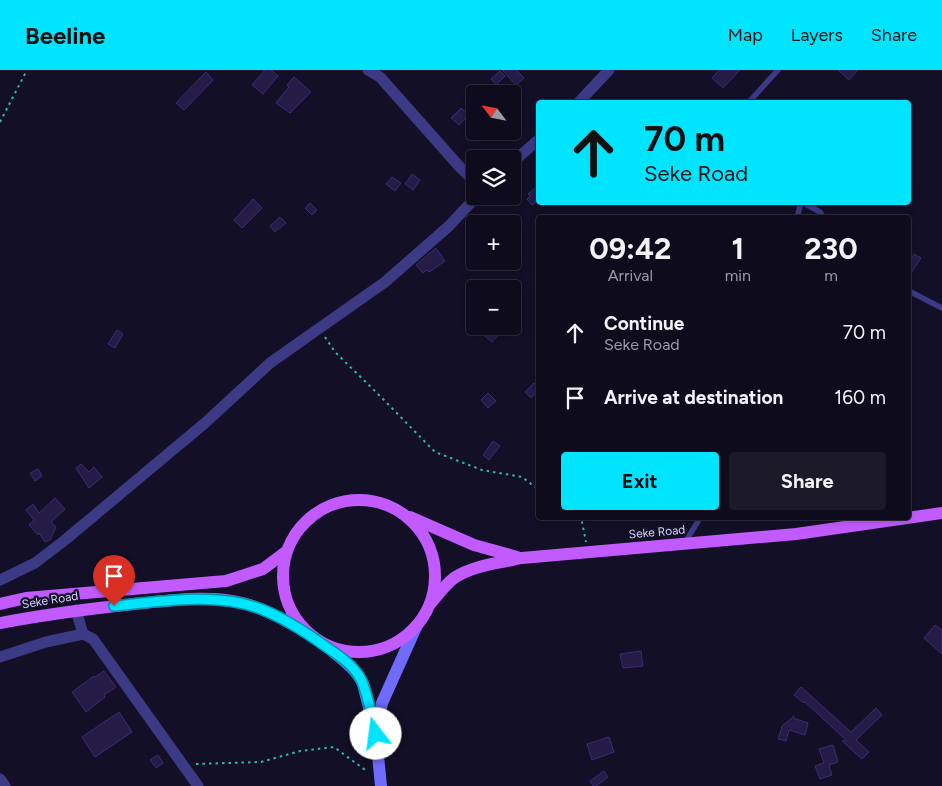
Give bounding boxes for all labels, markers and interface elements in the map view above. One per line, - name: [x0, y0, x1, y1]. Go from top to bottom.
- text: Beeline: [25, 21, 105, 50]
- text: Map: [728, 24, 763, 46]
- text: Layers: [791, 24, 843, 46]
- text: Share: [871, 24, 917, 46]
- north arrow: [466, 85, 521, 140]
- map controls: [466, 85, 521, 335]
- text: 70 m: [644, 118, 725, 160]
- icon: ahead: [561, 120, 626, 185]
- button: layers: [466, 150, 521, 205]
- text: Seke Road: [644, 160, 748, 187]
- button: +: [466, 215, 521, 270]
- text: 09:42: [589, 230, 671, 267]
- text: 1: [732, 230, 744, 267]
- text: 230: [804, 230, 858, 267]
- text: Arrival: [608, 266, 653, 285]
- text: min: [725, 266, 751, 285]
- text: m: [824, 266, 838, 285]
- button: −: [466, 280, 521, 335]
- text: Continue: [604, 312, 684, 335]
- icon: ahead: [561, 319, 589, 347]
- text: 70 m: [843, 321, 886, 344]
- text: Seke Road: [604, 335, 680, 354]
- icon: arrive: [561, 384, 589, 412]
- text: Arrive at destination: [604, 386, 783, 409]
- text: 160 m: [834, 386, 886, 409]
- button: Exit: [561, 452, 719, 510]
- button: Share: [729, 452, 886, 510]
- street label: Seke Road: [628, 523, 686, 541]
- pin: [93, 555, 135, 606]
- icon: arrive: [100, 562, 128, 590]
- street label: Seke Road: [21, 589, 79, 611]
- position arrow: [349, 707, 401, 759]

